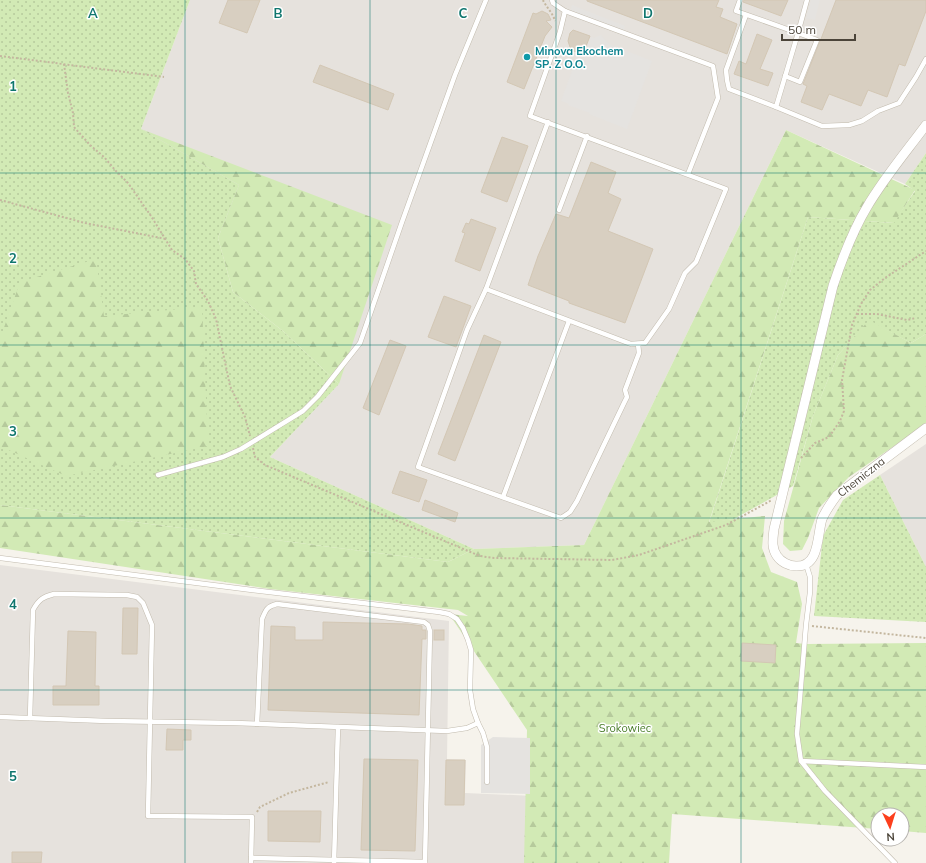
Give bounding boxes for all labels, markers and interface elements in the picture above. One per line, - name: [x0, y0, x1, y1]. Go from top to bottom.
- text: A: [88, 5, 98, 21]
- text: B: [274, 5, 283, 21]
- text: C: [459, 5, 468, 21]
- text: D: [643, 5, 653, 21]
- scale bar: [782, 16, 855, 42]
- text: 50 m: [788, 22, 816, 37]
- place label: Minova Ekochem SP. Z O.O.: [535, 44, 623, 71]
- marker: Minova Ekochem SP. Z O.O.: [522, 52, 532, 62]
- text: 1: [9, 78, 17, 94]
- text: 2: [9, 250, 17, 266]
- text: 3: [9, 423, 17, 439]
- street label: Chemiczna: [834, 454, 888, 500]
- text: 4: [9, 596, 17, 612]
- park label: Srokowiec: [599, 721, 652, 735]
- text: 5: [9, 768, 17, 784]
- north arrow: [870, 807, 910, 847]
- text: N: [886, 830, 895, 844]

